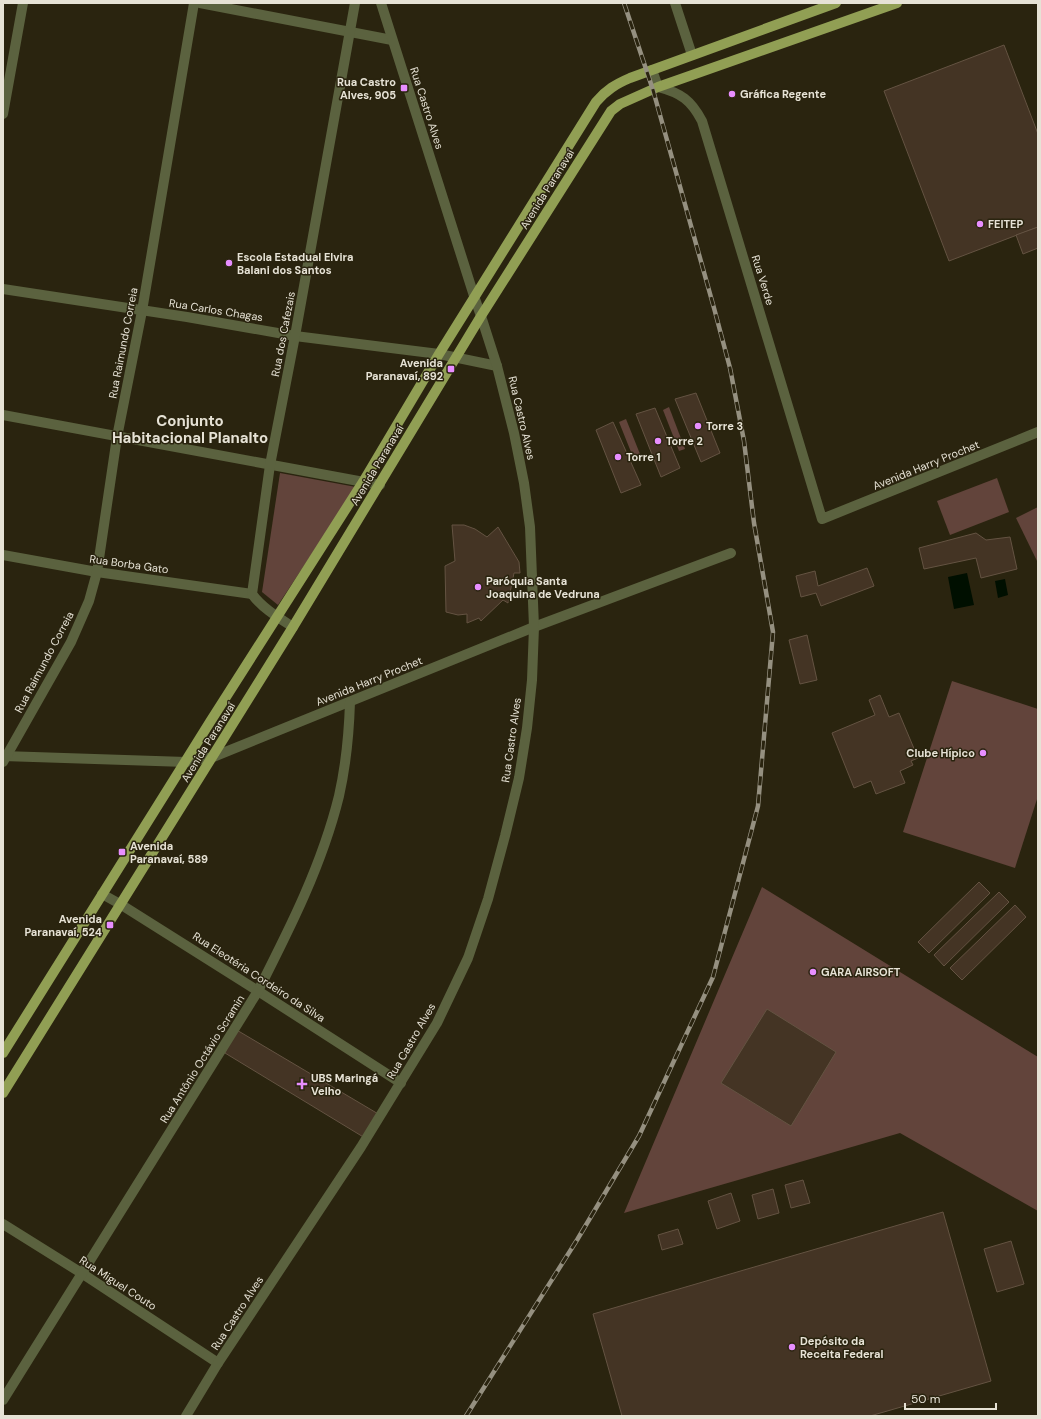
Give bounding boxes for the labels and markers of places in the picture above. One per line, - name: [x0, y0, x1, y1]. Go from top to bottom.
- place label: Rua Castro Alves, 905: [337, 75, 396, 102]
- marker: Rua Castro Alves, 905: [399, 83, 409, 93]
- place label: Gráfica Regente: [740, 87, 826, 101]
- marker: Gráfica Regente: [727, 89, 737, 99]
- place label: FEITEP: [988, 217, 1024, 231]
- marker: FEITEP: [975, 219, 985, 229]
- place label: Escola Estadual Elvira Balani dos Santos: [237, 250, 353, 277]
- marker: Escola Estadual Elvira Balani dos Santos: [224, 258, 234, 268]
- place label: Avenida Paranavaí, 892: [366, 356, 443, 383]
- marker: Avenida Paranavaí, 892: [446, 364, 456, 374]
- place label: Torre 3: [706, 419, 743, 433]
- marker: Torre 3: [693, 421, 703, 431]
- place label: Torre 2: [666, 434, 703, 448]
- marker: Torre 2: [653, 436, 663, 446]
- place label: Torre 1: [626, 450, 660, 464]
- marker: Torre 1: [613, 452, 623, 462]
- place label: Paróquia Santa Joaquina de Vedruna: [486, 574, 600, 601]
- marker: Paróquia Santa Joaquina de Vedruna: [473, 582, 483, 592]
- place label: Clube Hípico: [906, 746, 975, 760]
- marker: Clube Hípico: [978, 748, 988, 758]
- place label: Avenida Paranavaí, 589: [130, 839, 208, 866]
- marker: Avenida Paranavaí, 589: [117, 847, 127, 857]
- place label: Avenida Paranavaí, 524: [24, 912, 102, 939]
- marker: Avenida Paranavaí, 524: [105, 920, 115, 930]
- place label: GARA AIRSOFT: [821, 965, 901, 979]
- marker: GARA AIRSOFT: [808, 967, 818, 977]
- place label: UBS Maringá Velho: [311, 1071, 378, 1098]
- marker: UBS Maringá Velho: [296, 1078, 308, 1090]
- place label: Depósito da Receita Federal: [800, 1334, 884, 1361]
- marker: Depósito da Receita Federal: [787, 1342, 797, 1352]

